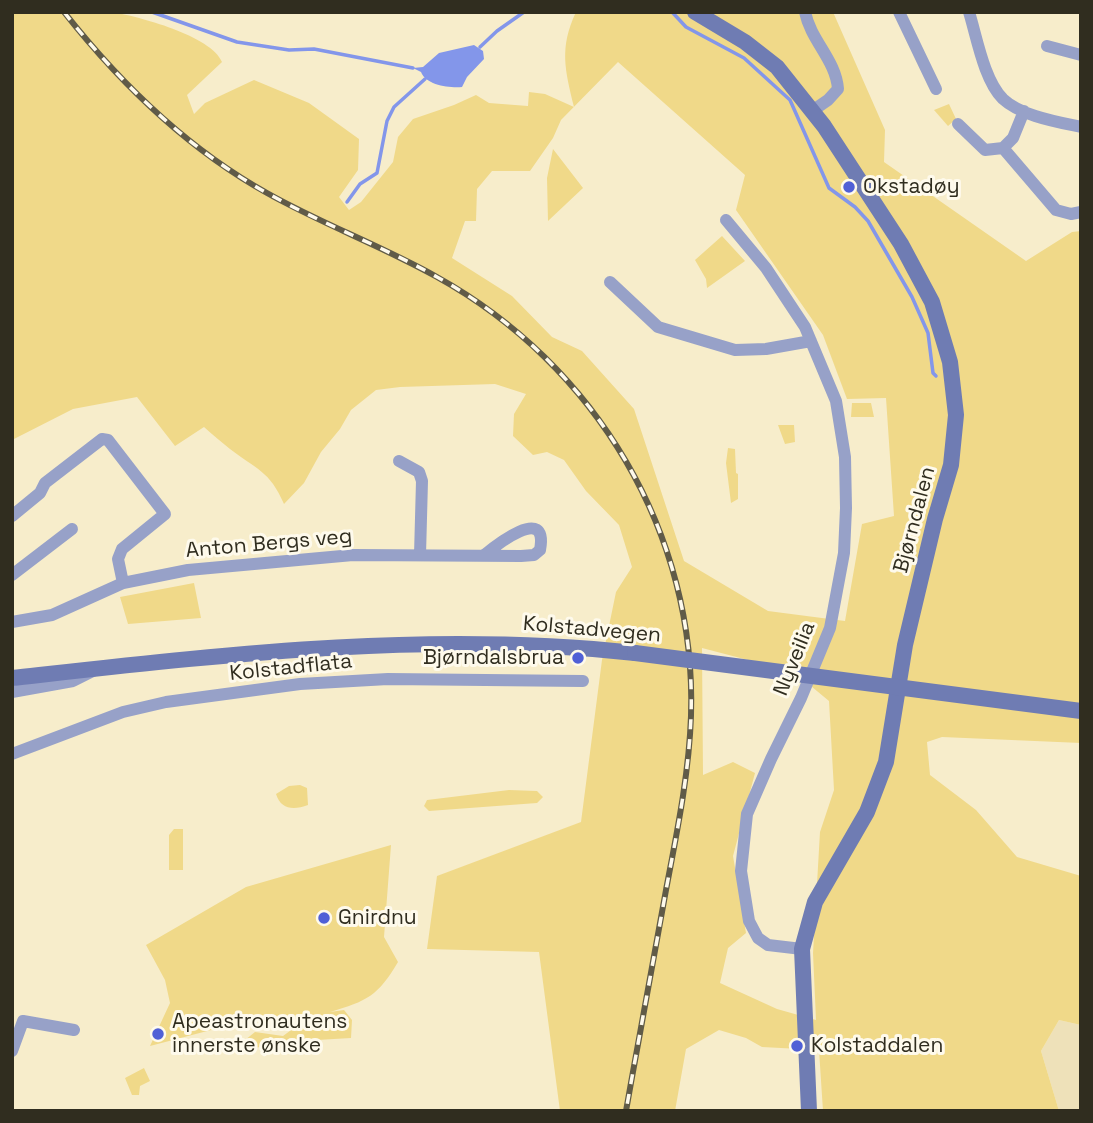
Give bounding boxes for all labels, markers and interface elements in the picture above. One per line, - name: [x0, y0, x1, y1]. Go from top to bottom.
- place label: Okstadøy: [863, 174, 960, 200]
- marker: Okstadøy: [841, 179, 857, 195]
- street label: Bjørndalen: [889, 464, 941, 576]
- street label: Anton Bergs veg: [185, 524, 353, 564]
- street label: Kolstadvegen: [522, 611, 662, 649]
- street label: Nyveilia: [769, 618, 821, 700]
- place label: Bjørndalsbrua: [423, 645, 564, 671]
- street label: Kolstadflata: [228, 649, 354, 687]
- marker: Bjørndalsbrua: [570, 650, 586, 666]
- place label: Gnirdnu: [338, 905, 416, 931]
- marker: Gnirdnu: [316, 910, 332, 926]
- place label: Apeastronautens innerste ønske: [172, 1009, 347, 1059]
- marker: Apeastronautens innerste ønske: [150, 1026, 166, 1042]
- place label: Kolstaddalen: [811, 1033, 943, 1059]
- marker: Kolstaddalen: [789, 1038, 805, 1054]

